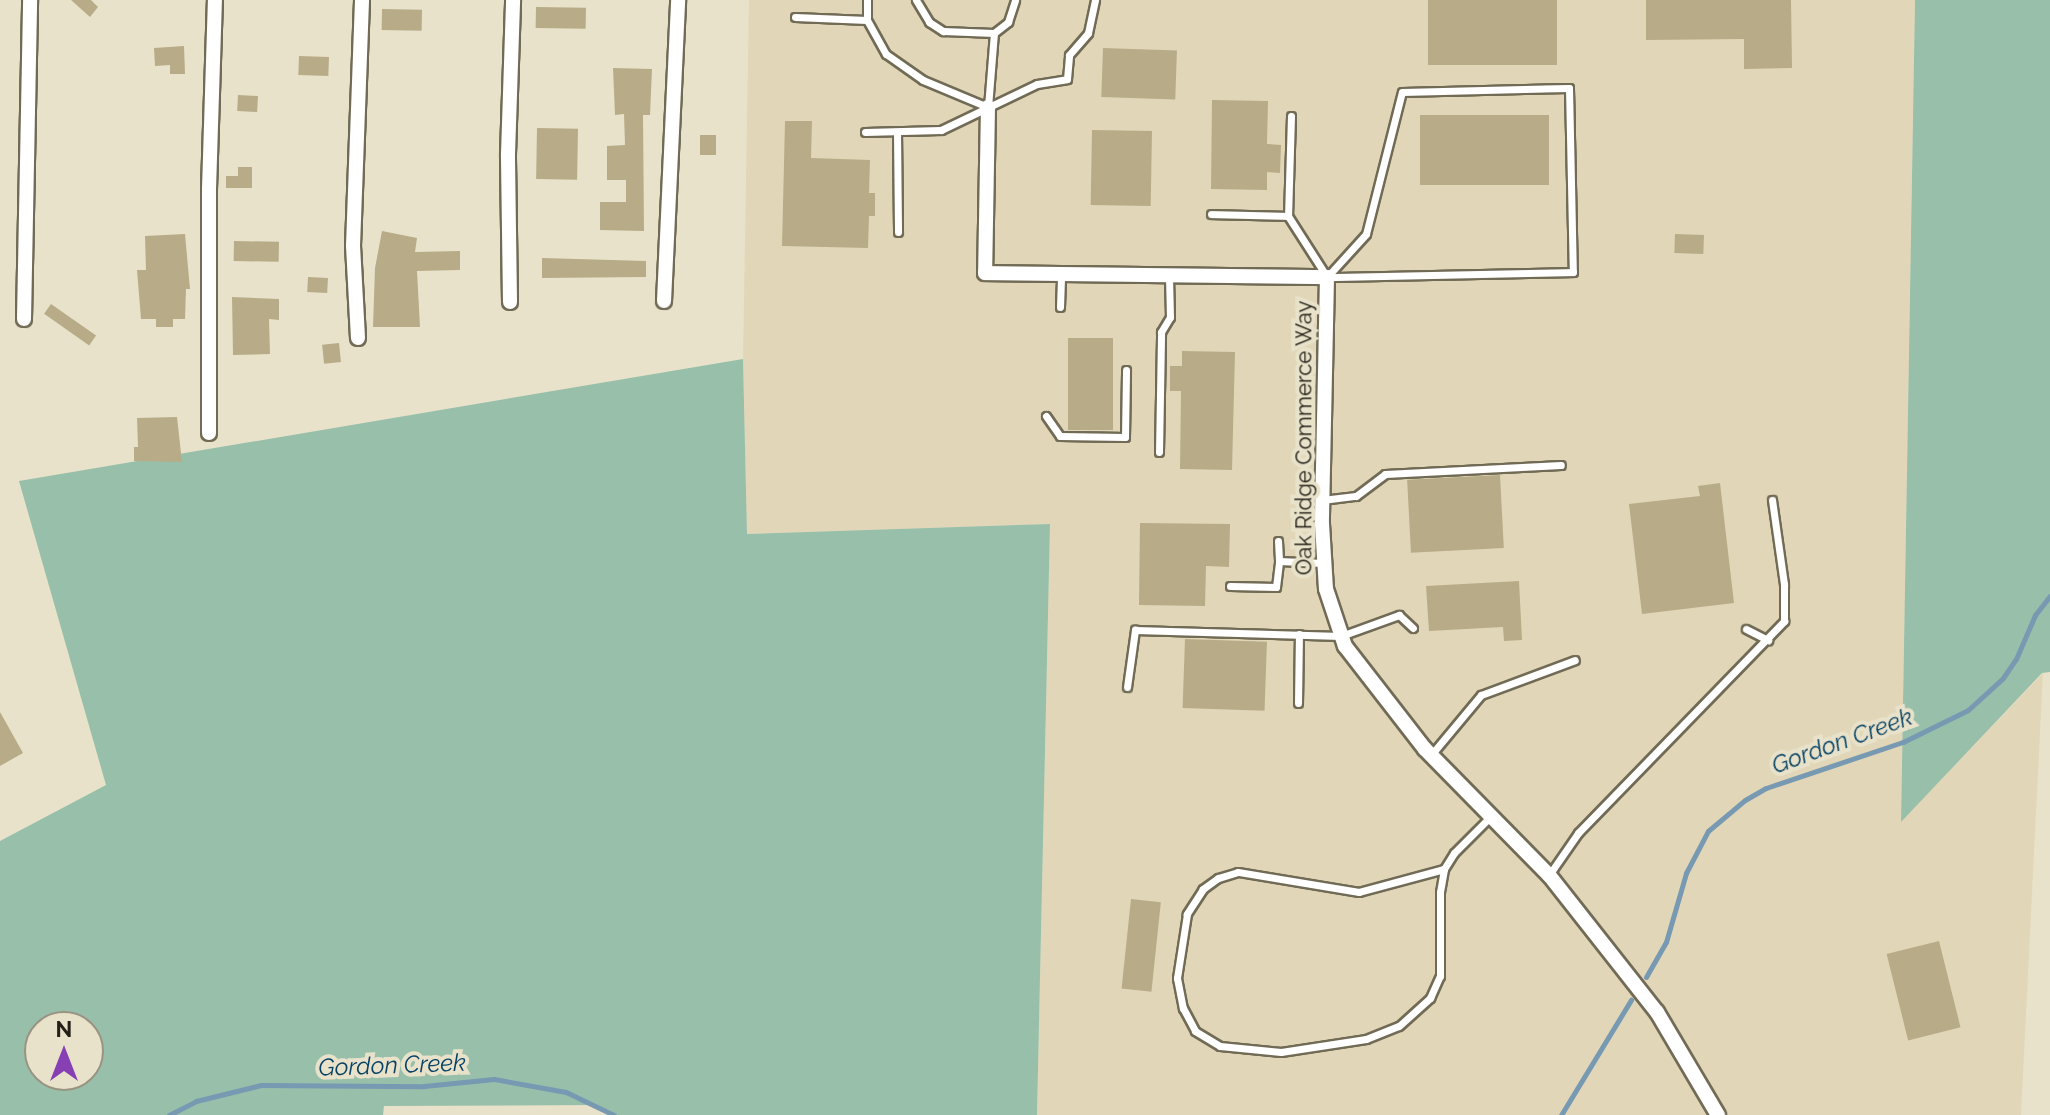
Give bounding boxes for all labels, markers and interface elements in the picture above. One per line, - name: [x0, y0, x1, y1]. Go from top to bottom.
- street label: Oak Ridge Commerce Way: [1291, 300, 1317, 576]
- water label: Gordon Creek: [1768, 702, 1916, 780]
- north arrow: [24, 1011, 104, 1091]
- text: N: [56, 1016, 72, 1042]
- water label: Gordon Creek: [318, 1048, 466, 1082]

